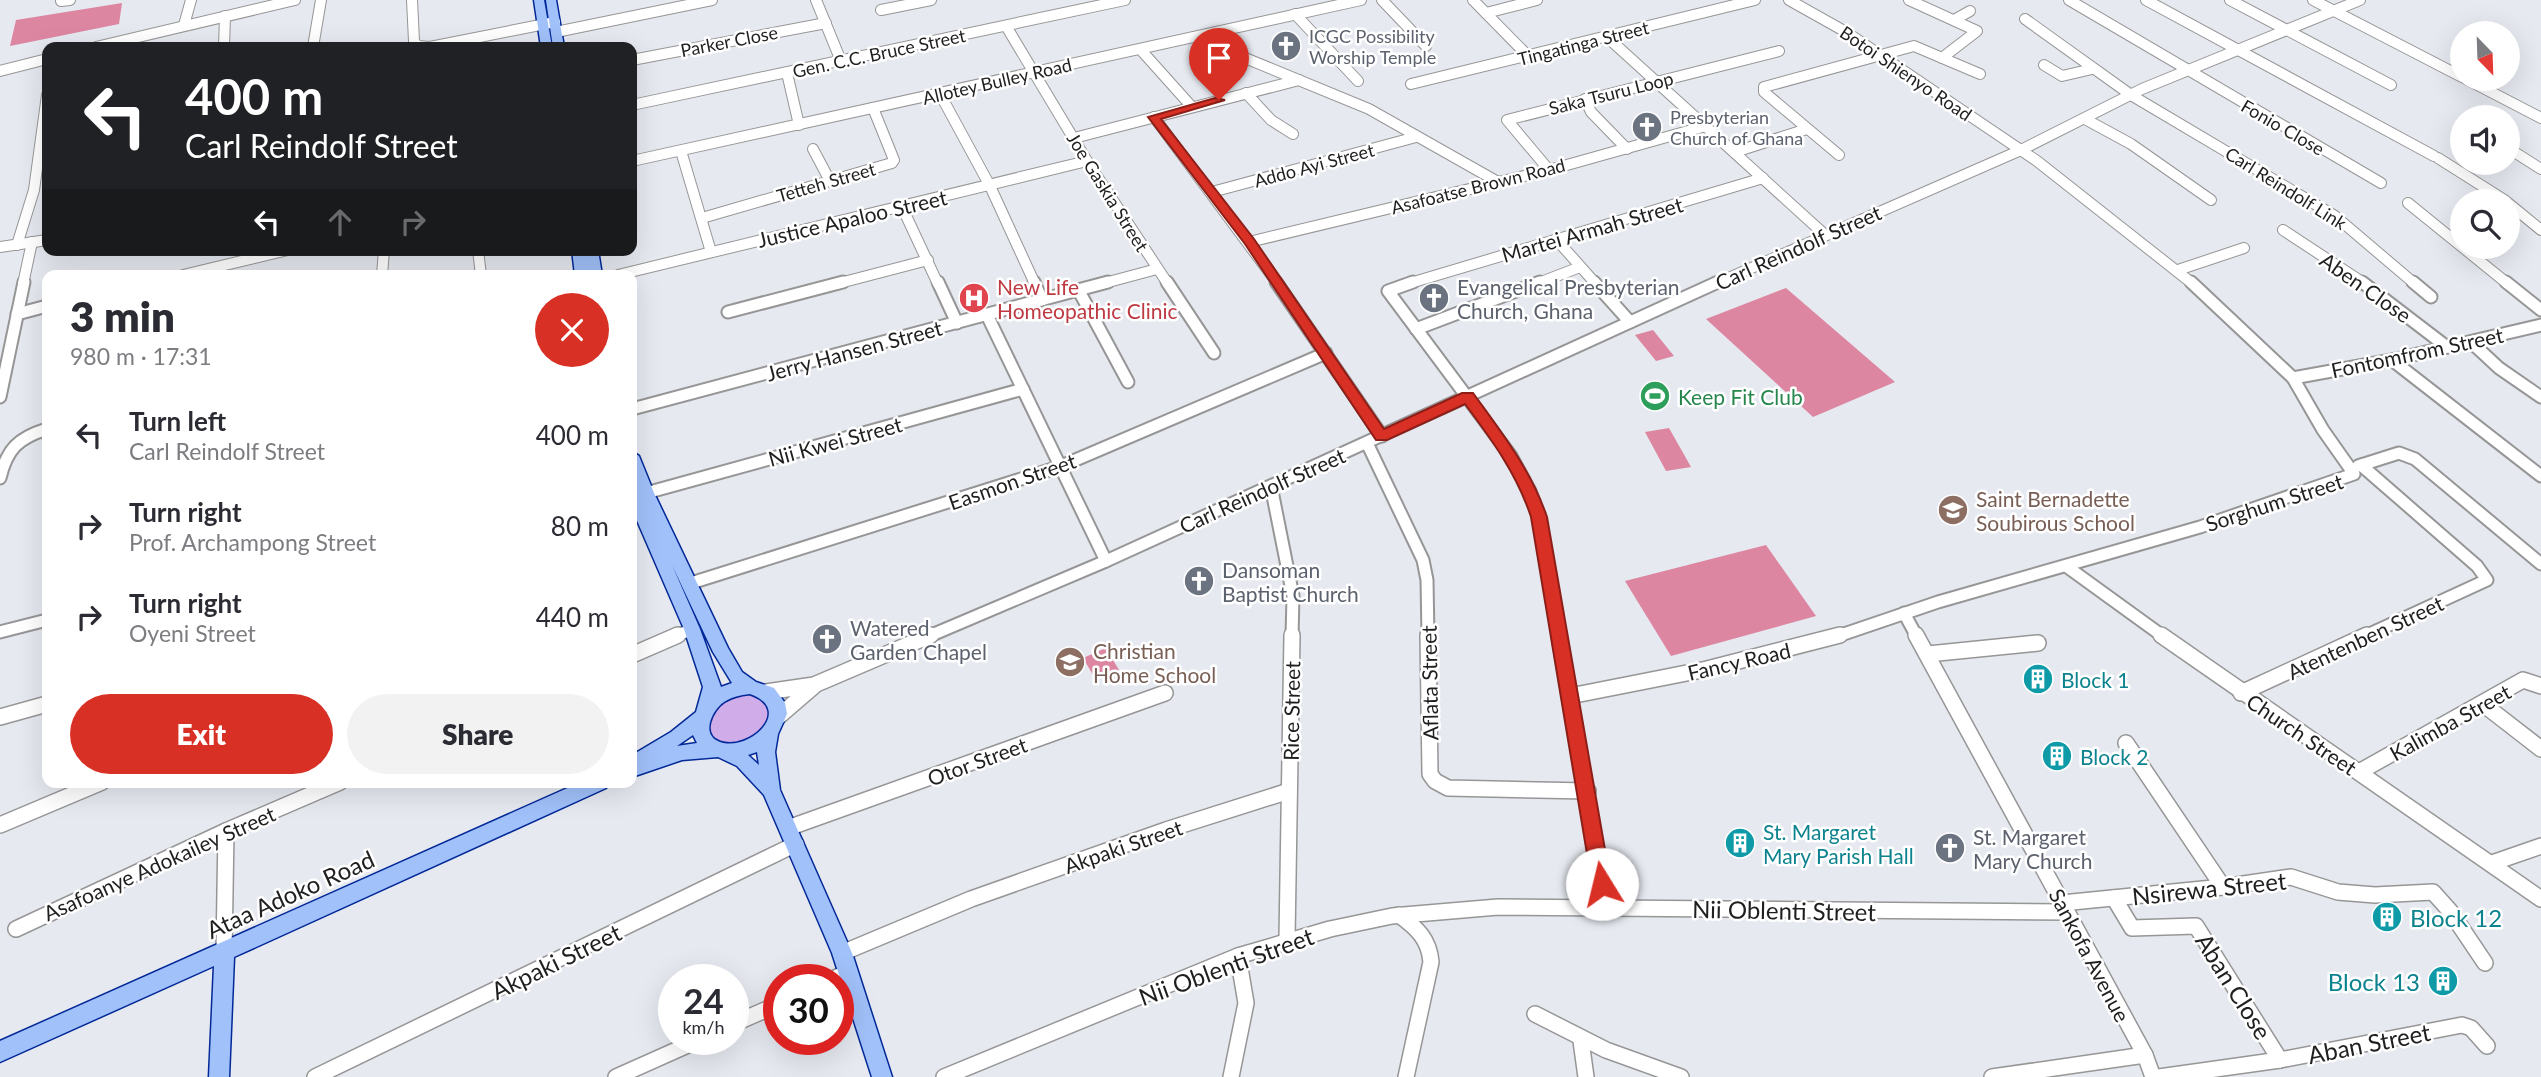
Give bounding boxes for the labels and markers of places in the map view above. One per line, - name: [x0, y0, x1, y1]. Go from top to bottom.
- place label: ICGC Possibility Worship Temple: [1309, 25, 1436, 68]
- pin: [1189, 28, 1249, 100]
- church icon: ICGC Possibility Worship Temple: [1269, 29, 1303, 63]
- place label: Presbyterian Church of Ghana: [1670, 106, 1803, 149]
- church icon: Presbyterian Church of Ghana: [1630, 110, 1664, 144]
- place label: New Life Homeopathic Clinic: [997, 274, 1177, 323]
- place label: Evangelical Presbyterian Church, Ghana: [1457, 274, 1680, 323]
- hospital icon: New Life Homeopathic Clinic: [957, 281, 991, 315]
- church icon: Evangelical Presbyterian Church, Ghana: [1417, 281, 1451, 315]
- sports icon: Keep Fit Club: [1638, 379, 1672, 413]
- place label: Keep Fit Club: [1678, 384, 1803, 409]
- place label: Saint Bernadette Soubirous School: [1976, 486, 2135, 535]
- school or university icon: Saint Bernadette Soubirous School: [1936, 493, 1970, 527]
- place label: Dansoman Baptist Church: [1222, 557, 1359, 606]
- church icon: Dansoman Baptist Church: [1182, 564, 1216, 598]
- place label: Watered Garden Chapel: [850, 615, 987, 664]
- church icon: Watered Garden Chapel: [810, 622, 844, 656]
- place label: Christian Home School: [1093, 638, 1216, 687]
- school or university icon: Christian Home School: [1053, 645, 1087, 679]
- building icon: Block 1: [2021, 662, 2055, 696]
- place label: Block 1: [2061, 667, 2129, 692]
- building icon: Block 2: [2040, 739, 2074, 773]
- place label: Block 2: [2080, 744, 2148, 769]
- place label: St. Margaret Mary Parish Hall: [1763, 819, 1914, 868]
- place label: St. Margaret Mary Church: [1973, 824, 2092, 873]
- building icon: St. Margaret Mary Parish Hall: [1723, 826, 1757, 860]
- church icon: St. Margaret Mary Church: [1933, 831, 1967, 865]
- building icon: Block 12: [2370, 900, 2404, 934]
- place label: Block 12: [2410, 903, 2502, 932]
- building icon: Block 13: [2426, 964, 2460, 998]
- place label: Block 13: [2328, 967, 2420, 996]

